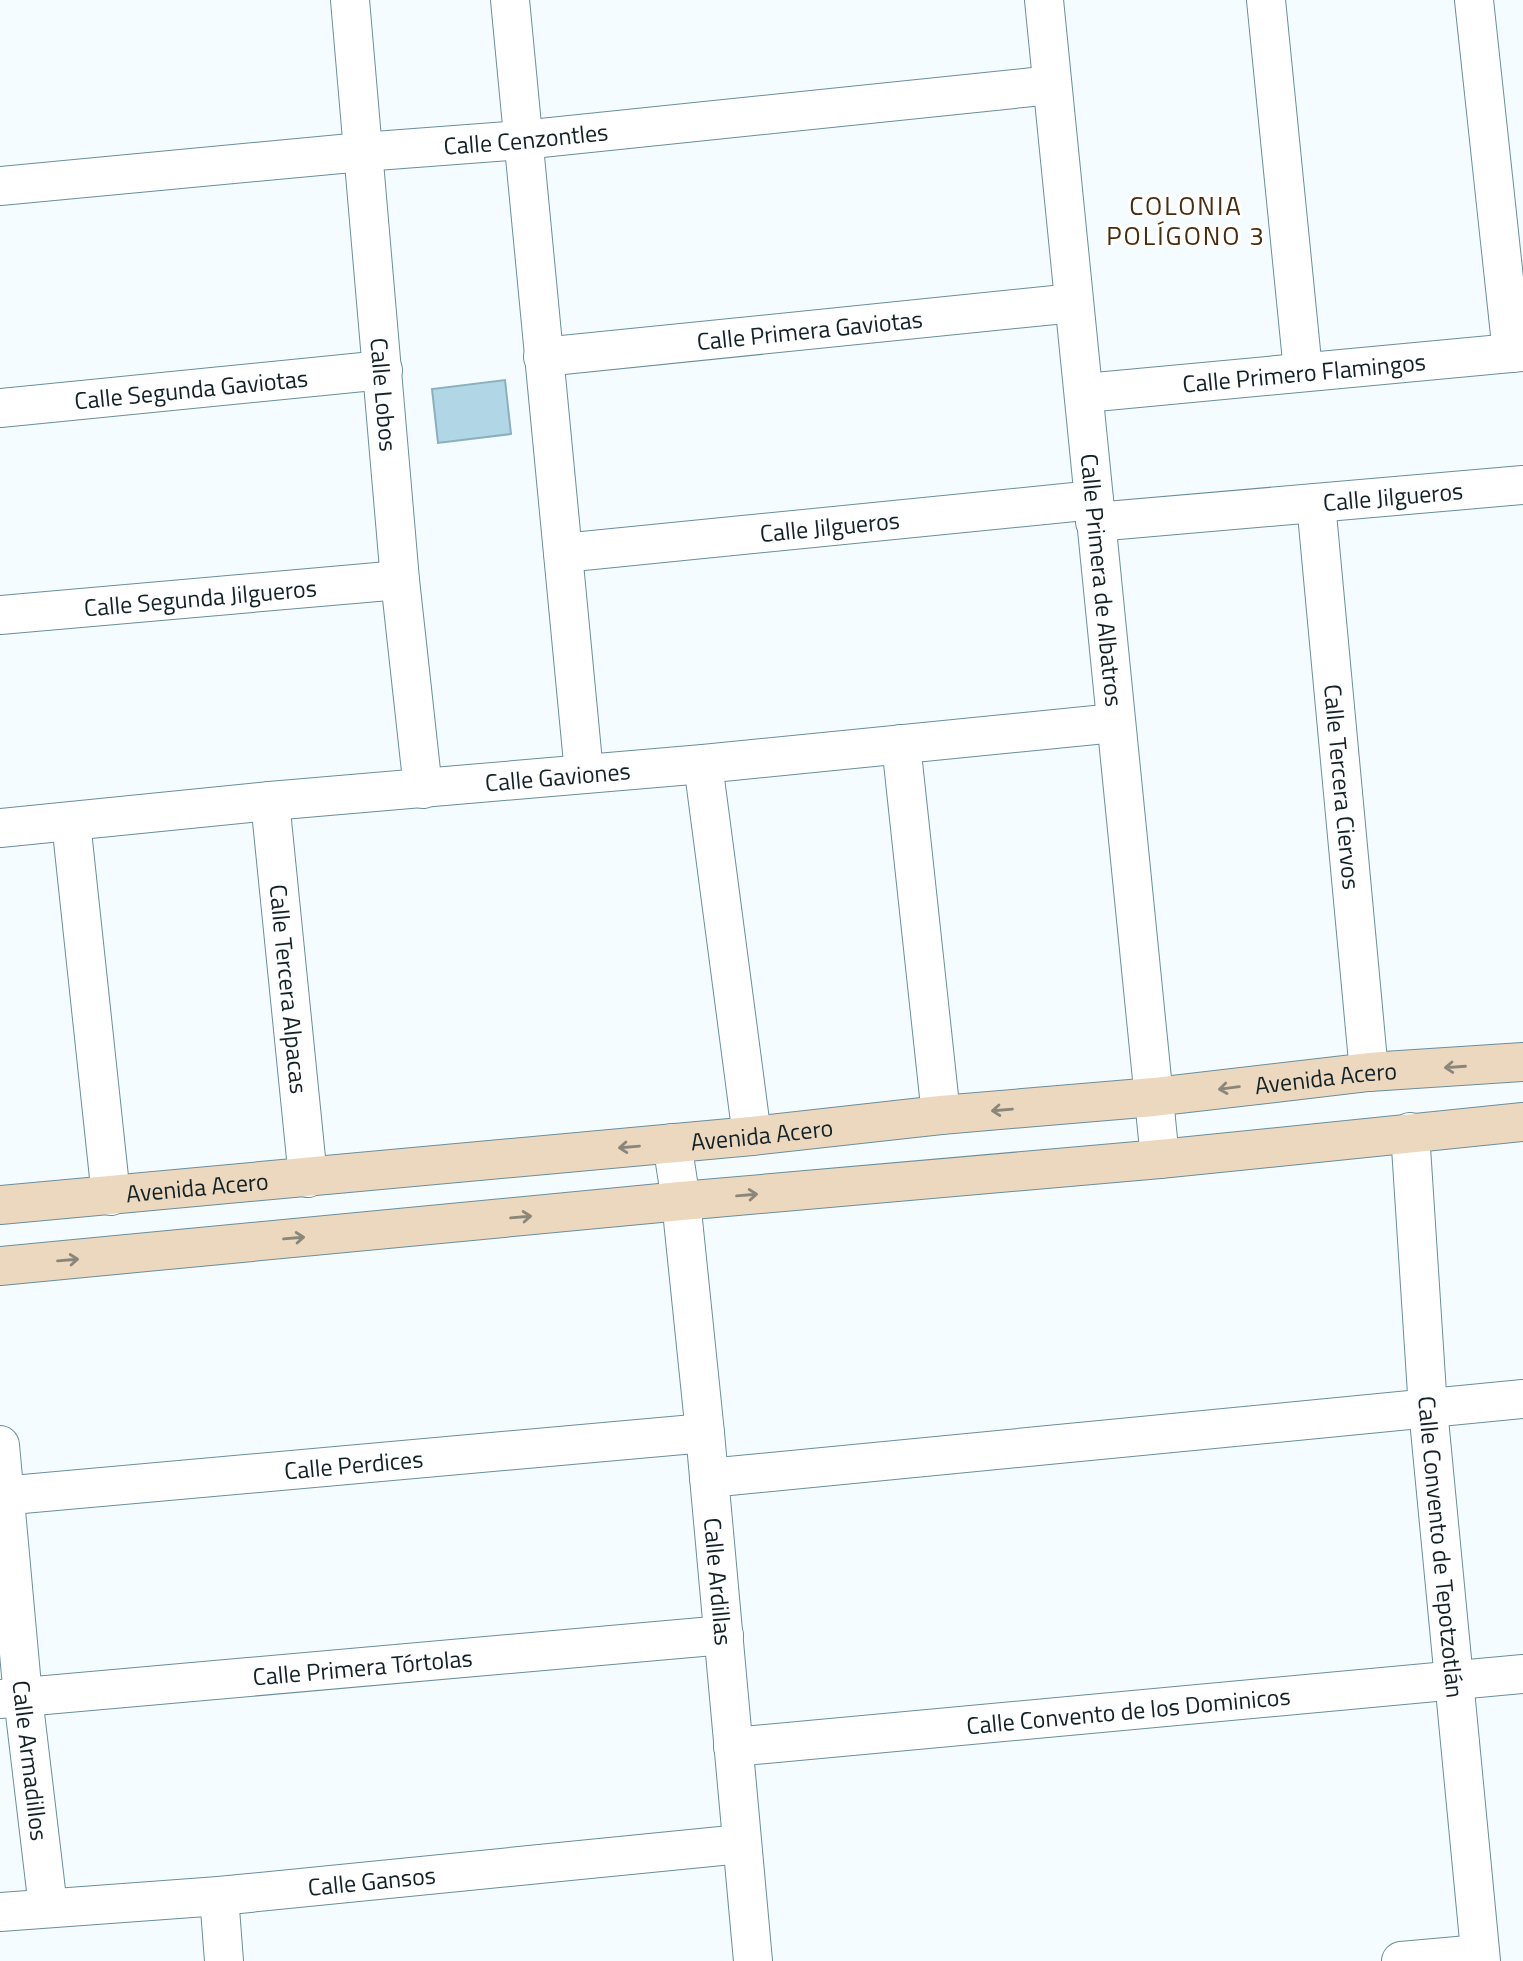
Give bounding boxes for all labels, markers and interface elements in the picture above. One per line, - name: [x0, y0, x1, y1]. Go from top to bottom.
- street label: Calle Cenzontles: [442, 113, 610, 164]
- district label: COLONIA POLÍGONO 3: [1106, 186, 1266, 255]
- street label: Calle Primera Gaviotas: [695, 300, 924, 359]
- street label: Calle Lobos: [361, 336, 407, 453]
- street label: Calle Primero Flamingos: [1181, 343, 1427, 402]
- street label: Calle Segunda Gaviotas: [73, 360, 310, 419]
- street label: Calle Primera de Albatros: [1071, 452, 1133, 708]
- street label: Calle Jilgueros: [1321, 472, 1464, 520]
- street label: Calle Jilgueros: [758, 501, 901, 551]
- street label: Calle Segunda Jilgueros: [82, 569, 318, 626]
- street label: Calle Tercera Ciervos: [1315, 682, 1370, 891]
- street label: Calle Gaviones: [483, 752, 632, 801]
- street label: Calle Tercera Alpacas: [260, 882, 317, 1096]
- street label: Avenida Acero: [1253, 1052, 1398, 1103]
- one-way arrow: [1444, 1060, 1467, 1073]
- one-way arrow: [1218, 1082, 1240, 1095]
- one-way arrow: [991, 1104, 1014, 1117]
- street label: Avenida Acero: [689, 1109, 835, 1160]
- one-way arrow: [619, 1141, 641, 1154]
- street label: Avenida Acero: [124, 1162, 270, 1211]
- one-way arrow: [736, 1188, 758, 1201]
- one-way arrow: [509, 1210, 532, 1223]
- one-way arrow: [283, 1231, 305, 1244]
- one-way arrow: [56, 1253, 79, 1266]
- street label: Calle Convento de Tepotzotlán: [1409, 1395, 1474, 1699]
- street label: Calle Perdices: [283, 1440, 425, 1489]
- street label: Calle Ardillas: [695, 1516, 742, 1647]
- street label: Calle Primera Tórtolas: [251, 1639, 474, 1695]
- street label: Calle Convento de los Dominicos: [965, 1678, 1292, 1743]
- street label: Calle Armadillos: [4, 1679, 58, 1843]
- street label: Calle Gansos: [306, 1857, 437, 1905]

